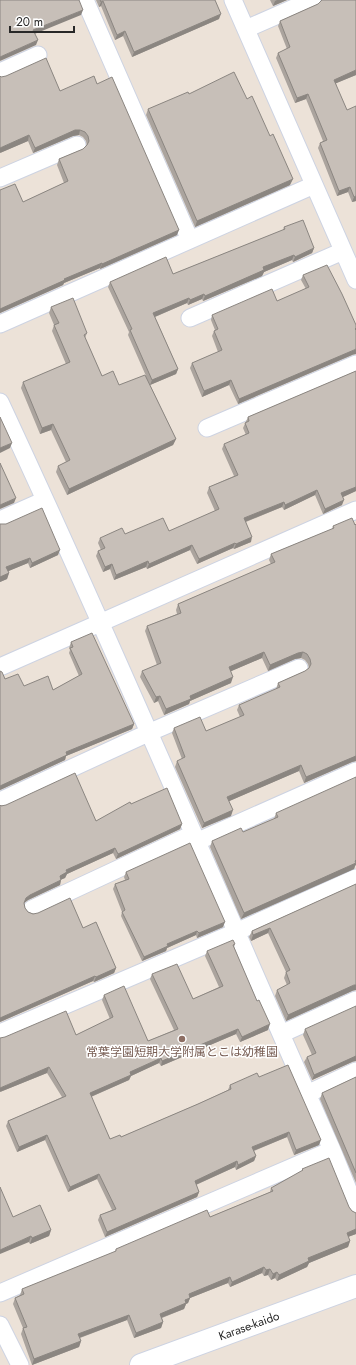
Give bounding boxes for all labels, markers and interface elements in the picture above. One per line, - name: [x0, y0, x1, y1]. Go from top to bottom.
- scale bar: [10, 8, 74, 34]
- text: 20 m: [16, 13, 43, 31]
- marker: 常葉学園短期大学附属とこは幼稚園: [177, 1034, 187, 1044]
- place label: 常葉学園短期大学附属とこは幼稚園: [86, 1043, 278, 1061]
- street label: Karase-kaido: [216, 1307, 282, 1345]

